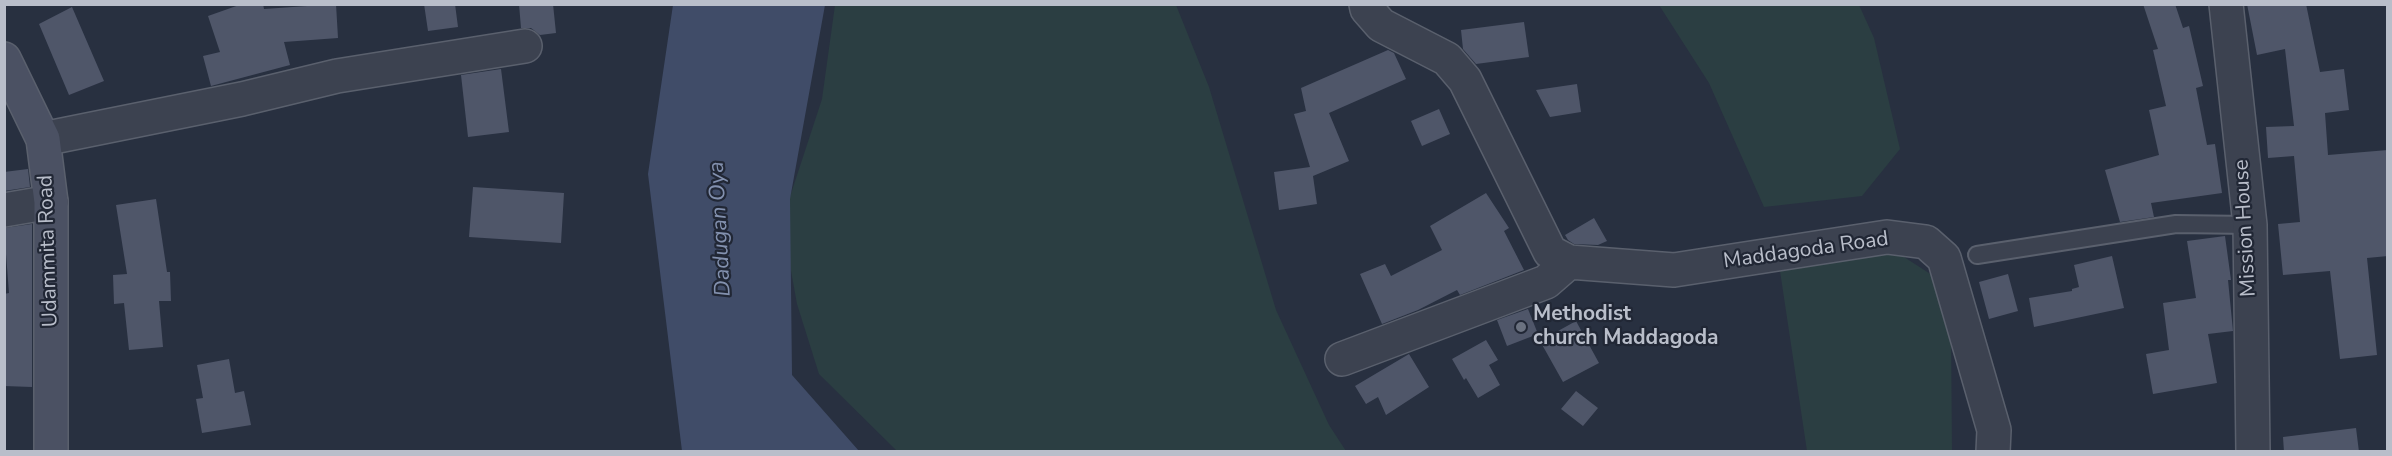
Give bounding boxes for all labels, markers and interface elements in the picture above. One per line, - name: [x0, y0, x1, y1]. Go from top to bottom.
- street label: Mission House: [2230, 159, 2262, 297]
- water label: Dadugan Oya: [704, 161, 738, 297]
- street label: Udammita Road: [34, 174, 64, 328]
- street label: Maddagoda Road: [1722, 227, 1890, 275]
- place label: Methodist church Maddagoda: [1533, 302, 1719, 352]
- marker: Methodist church Maddagoda: [1514, 320, 1528, 334]

